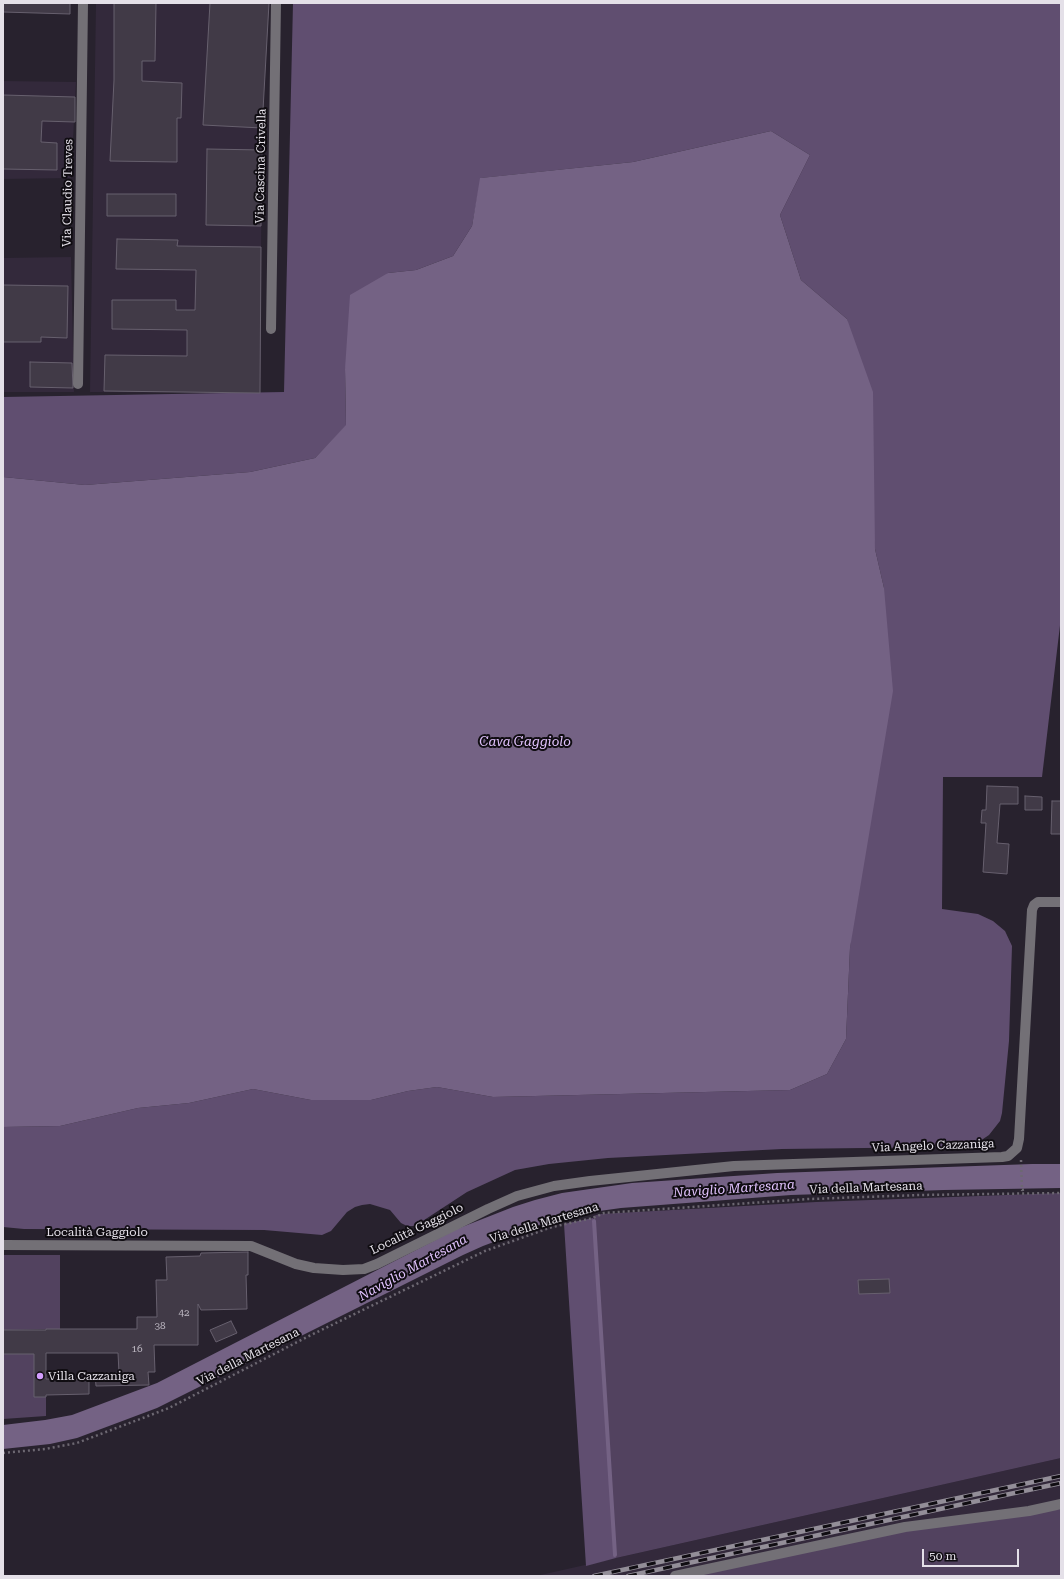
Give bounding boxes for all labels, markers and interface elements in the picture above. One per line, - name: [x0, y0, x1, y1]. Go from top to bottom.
- street label: Via Cascina Crivella: [253, 108, 269, 224]
- street label: Via Claudio Treves: [60, 139, 76, 247]
- water label: Cava Gaggiolo: [479, 734, 571, 750]
- street label: Via Angelo Cazzaniga: [871, 1137, 995, 1155]
- water label: Naviglio Martesana: [673, 1177, 795, 1201]
- street label: Via della Martesana: [809, 1179, 923, 1197]
- street label: Località Gaggiolo: [368, 1200, 466, 1258]
- street label: Via della Martesana: [488, 1200, 600, 1246]
- street label: Località Gaggiolo: [46, 1225, 148, 1239]
- water label: Naviglio Martesana: [356, 1232, 470, 1304]
- house number: 42: [178, 1307, 190, 1319]
- house number: 38: [154, 1320, 166, 1332]
- street label: Via della Martesana: [194, 1325, 302, 1389]
- house number: 16: [131, 1343, 143, 1355]
- place label: Villa Cazzaniga: [48, 1369, 135, 1383]
- marker: Villa Cazzaniga: [35, 1371, 45, 1381]
- scale bar: [924, 1541, 1021, 1567]
- text: 50 m: [929, 1549, 956, 1563]

